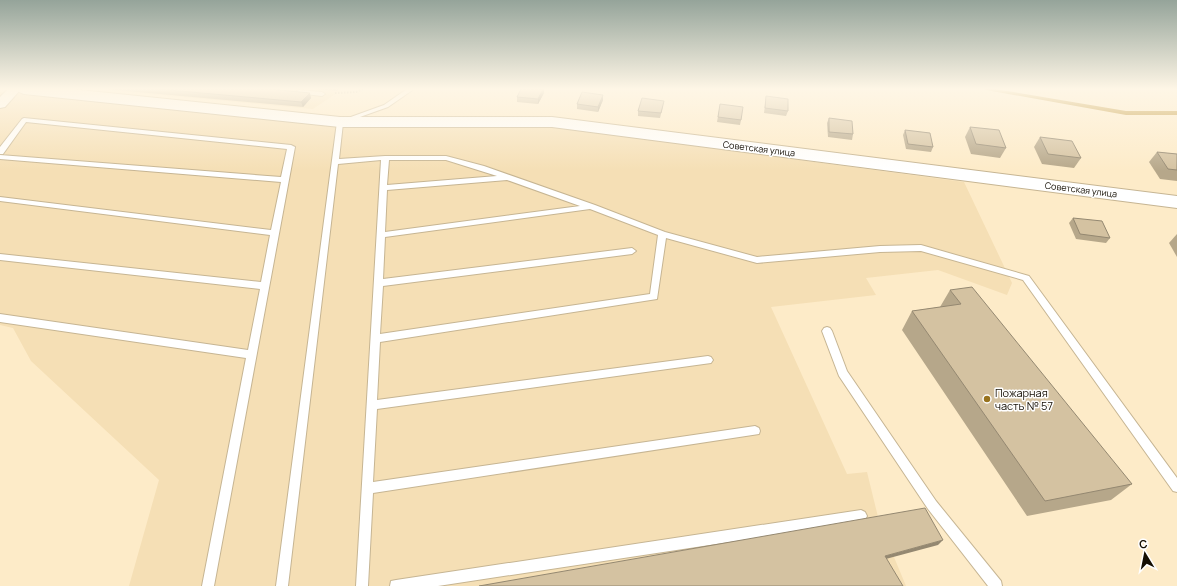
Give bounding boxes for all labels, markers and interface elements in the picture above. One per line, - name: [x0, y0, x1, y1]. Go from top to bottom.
- street label: Советская улица: [722, 138, 796, 159]
- street label: Советская улица: [1044, 179, 1118, 200]
- place label: Пожарная часть № 57: [995, 385, 1053, 413]
- marker: Пожарная часть № 57: [982, 394, 992, 404]
- north arrow: [1125, 534, 1165, 574]
- text: С: [1138, 536, 1148, 552]

